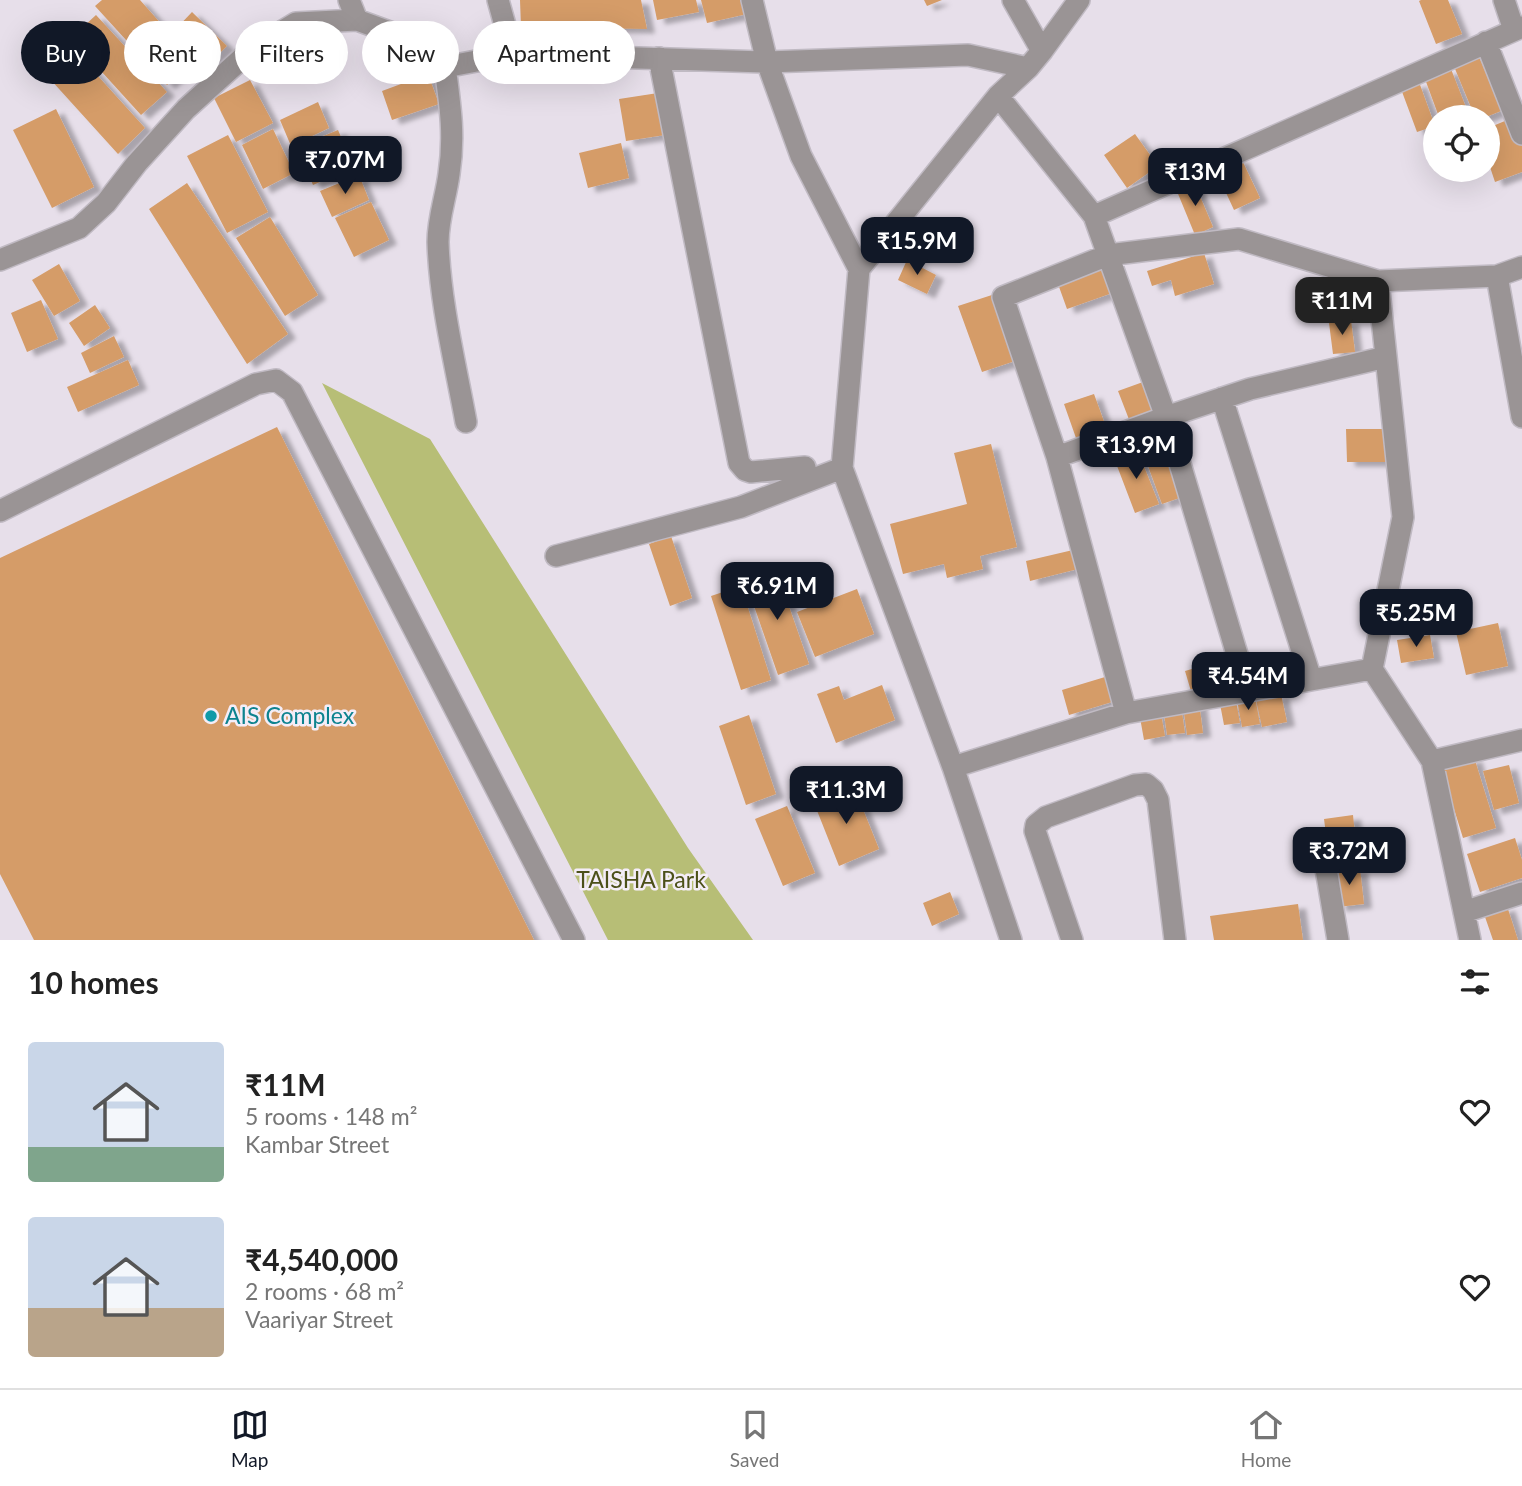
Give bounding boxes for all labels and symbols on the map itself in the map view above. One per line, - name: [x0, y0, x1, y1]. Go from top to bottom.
- pin: ₹7.07M: [288, 136, 402, 196]
- pin: ₹13M: [1154, 148, 1236, 208]
- pin: ₹15.9M: [860, 218, 974, 277]
- pin: ₹11M: [1301, 278, 1383, 337]
- pin: ₹13.9M: [1079, 421, 1193, 481]
- pin: ₹6.91M: [720, 562, 834, 622]
- pin: ₹5.25M: [1359, 590, 1473, 649]
- pin: ₹4.54M: [1191, 652, 1305, 712]
- place label: AIS Complex: [225, 701, 355, 729]
- marker: AIS Complex: [203, 708, 219, 724]
- pin: ₹11.3M: [789, 766, 903, 826]
- pin: ₹3.72M: [1292, 828, 1406, 887]
- park label: TAISHA Park: [576, 865, 706, 893]

